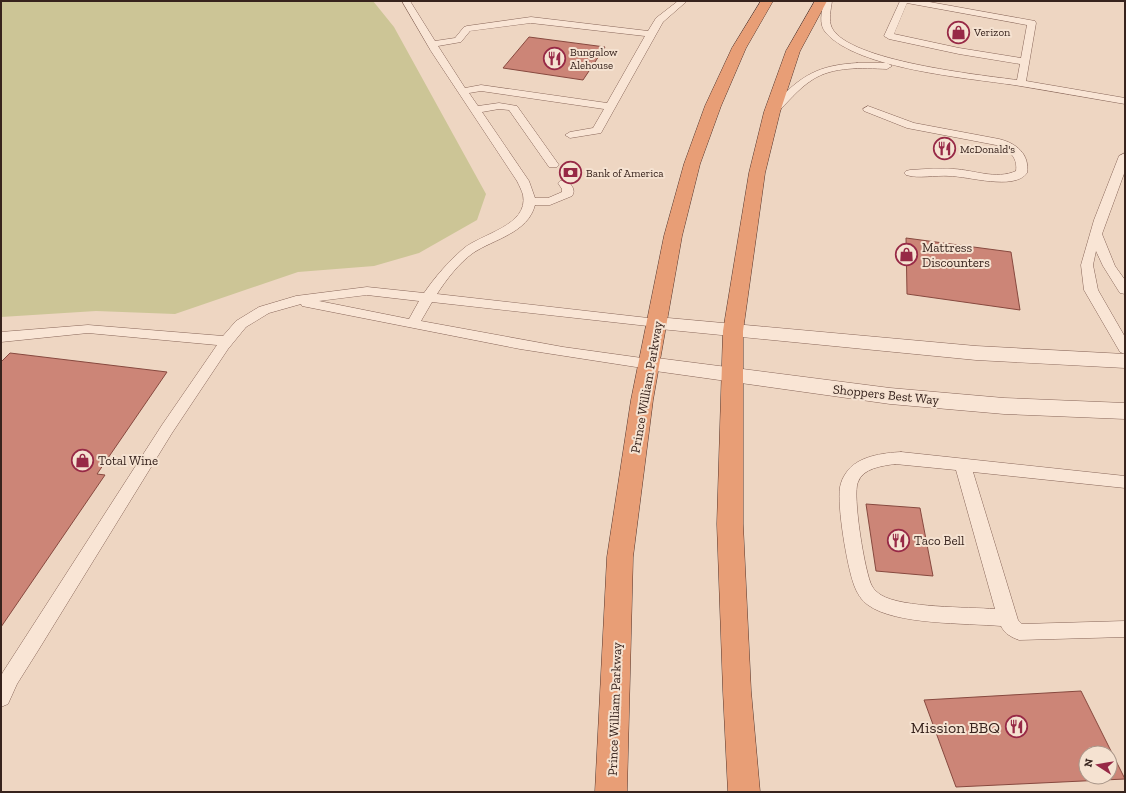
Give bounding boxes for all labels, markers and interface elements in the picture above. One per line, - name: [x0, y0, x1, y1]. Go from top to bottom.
- shop icon: Verizon: [945, 19, 971, 45]
- place label: Verizon: [973, 26, 1011, 39]
- restaurant icon: Bungalow Alehouse: [542, 45, 568, 71]
- place label: Bungalow Alehouse: [570, 46, 618, 72]
- restaurant icon: McDonald's: [931, 136, 957, 162]
- place label: McDonald's: [960, 143, 1015, 156]
- bank icon: Bank of America: [557, 160, 583, 186]
- place label: Bank of America: [586, 167, 664, 180]
- place label: Mattress Discounters: [922, 240, 990, 270]
- shop icon: Mattress Discounters: [894, 241, 920, 267]
- street label: Prince William Parkway: [628, 320, 666, 454]
- street label: Shoppers Best Way: [832, 381, 940, 408]
- shop icon: Total Wine: [70, 447, 96, 473]
- place label: Total Wine: [98, 453, 158, 468]
- restaurant icon: Taco Bell: [886, 527, 912, 553]
- place label: Taco Bell: [914, 533, 965, 548]
- street label: Prince William Parkway: [605, 642, 624, 776]
- restaurant icon: Mission BBQ: [1003, 714, 1029, 740]
- place label: Mission BBQ: [911, 718, 1000, 737]
- north arrow: [1078, 745, 1118, 785]
- text: N: [1081, 757, 1096, 768]

